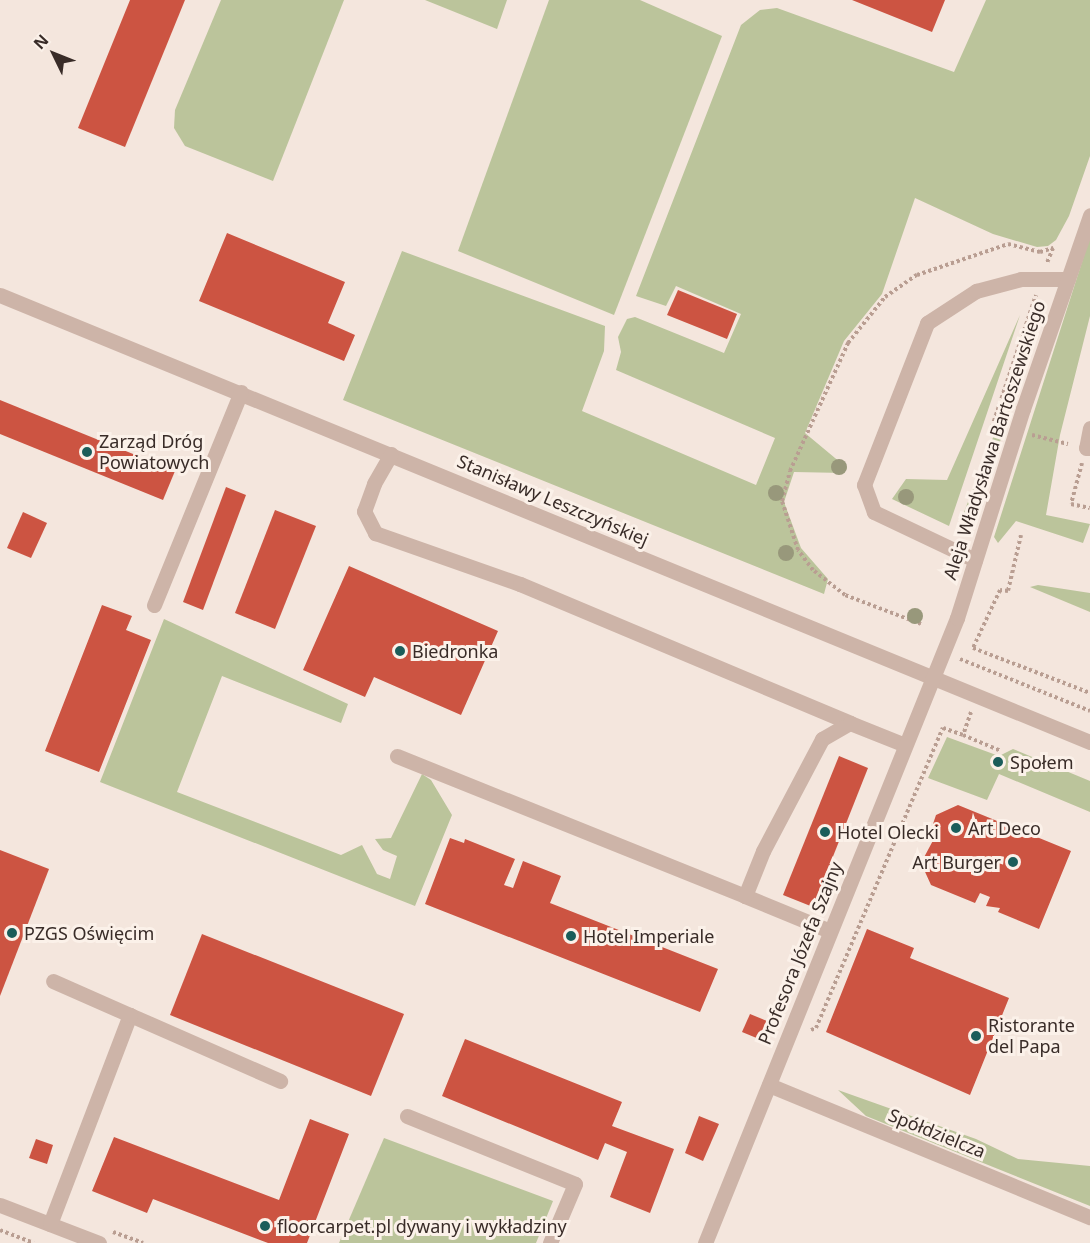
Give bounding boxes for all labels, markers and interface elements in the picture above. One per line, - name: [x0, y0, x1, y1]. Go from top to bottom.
- north arrow: [24, 24, 84, 84]
- text: N: [28, 29, 53, 54]
- street label: Aleja Władysława Bartoszewskiego: [939, 298, 1049, 582]
- place label: Zarząd Dróg Powiatowych: [99, 431, 209, 474]
- marker: Zarząd Dróg Powiatowych: [80, 445, 94, 459]
- street label: Stanisławy Leszczyńskiej: [454, 450, 652, 550]
- place label: Biedronka: [412, 640, 498, 662]
- marker: Biedronka: [393, 644, 407, 658]
- place label: Społem: [1010, 751, 1073, 773]
- marker: Społem: [991, 755, 1005, 769]
- place label: Art Deco: [968, 817, 1041, 839]
- place label: Hotel Olecki: [837, 821, 939, 843]
- marker: Art Deco: [949, 821, 963, 835]
- marker: Hotel Olecki: [818, 825, 832, 839]
- place label: Art Burger: [912, 851, 1001, 873]
- marker: Art Burger: [1006, 855, 1020, 869]
- street label: Profesora Józefa Szajny: [753, 858, 847, 1048]
- place label: PZGS Oświęcim: [24, 922, 154, 944]
- place label: Hotel Imperiale: [583, 925, 714, 947]
- marker: PZGS Oświęcim: [5, 926, 19, 940]
- marker: Hotel Imperiale: [564, 929, 578, 943]
- place label: Ristorante del Papa: [988, 1015, 1075, 1058]
- marker: Ristorante del Papa: [969, 1029, 983, 1043]
- street label: Spółdzielcza: [885, 1104, 989, 1162]
- place label: floorcarpet.pl dywany i wykładziny: [277, 1215, 567, 1237]
- marker: floorcarpet.pl dywany i wykładziny: [258, 1219, 272, 1233]

